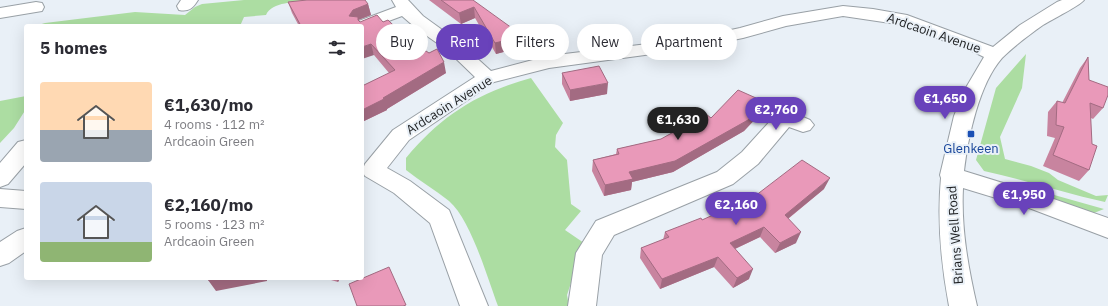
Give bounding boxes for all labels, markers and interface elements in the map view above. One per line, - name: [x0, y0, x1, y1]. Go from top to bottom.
- street label: Ardcaoin Avenue: [885, 9, 983, 57]
- chip: Buy: [376, 24, 428, 60]
- chip: Rent: [436, 24, 493, 60]
- chip: Filters: [501, 24, 569, 60]
- chip: New: [577, 24, 633, 60]
- chip: Apartment: [641, 24, 737, 60]
- text: 5 homes: [40, 37, 107, 59]
- icon: filters: [326, 37, 348, 59]
- street label: Ardcaoin Avenue: [403, 72, 495, 138]
- pin: €1,650: [912, 86, 978, 120]
- text: €1,650: [923, 90, 967, 107]
- text: €1,630/mo: [164, 94, 253, 116]
- pin: €2,760: [743, 97, 809, 131]
- icon: home: [72, 98, 120, 146]
- text: €2,760: [754, 101, 798, 118]
- pin: €1,630: [645, 107, 711, 141]
- text: €1,630: [656, 111, 700, 128]
- text: 4 rooms · 112 m²: [164, 116, 265, 133]
- marker: Glenkeen: [966, 129, 976, 139]
- text: Ardcaoin Green: [164, 133, 254, 150]
- place label: Glenkeen: [943, 140, 999, 157]
- pin: €1,950: [991, 182, 1057, 216]
- street label: Brians Well Road: [943, 185, 967, 285]
- text: €1,950: [1002, 186, 1046, 203]
- pin: €2,160: [703, 192, 769, 226]
- text: €2,160/mo: [164, 194, 253, 216]
- text: €2,160: [714, 196, 758, 213]
- icon: home: [72, 198, 120, 246]
- text: 5 rooms · 123 m²: [164, 216, 265, 233]
- text: Ardcaoin Green: [164, 233, 254, 250]

